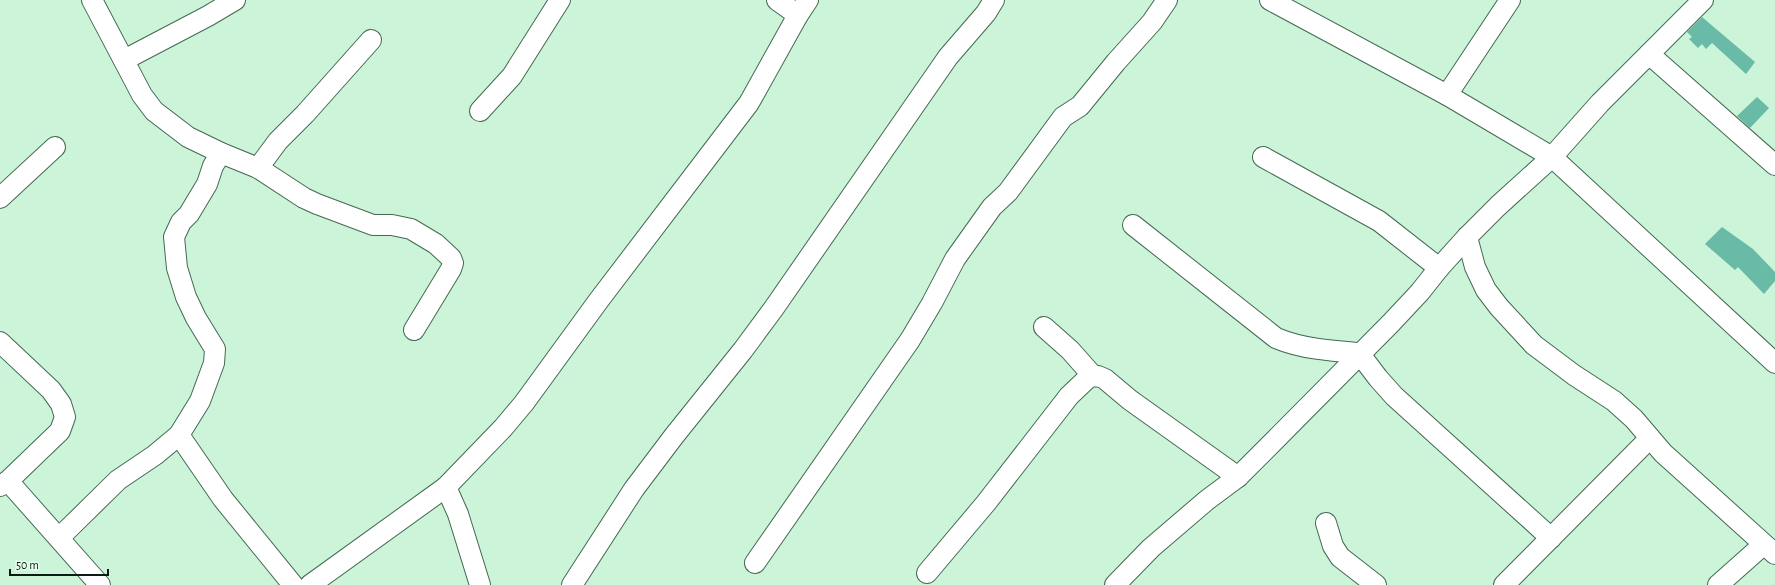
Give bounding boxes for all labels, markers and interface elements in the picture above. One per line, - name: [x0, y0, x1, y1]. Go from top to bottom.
- scale bar: [10, 551, 108, 577]
- text: 50 m: [16, 559, 39, 571]

